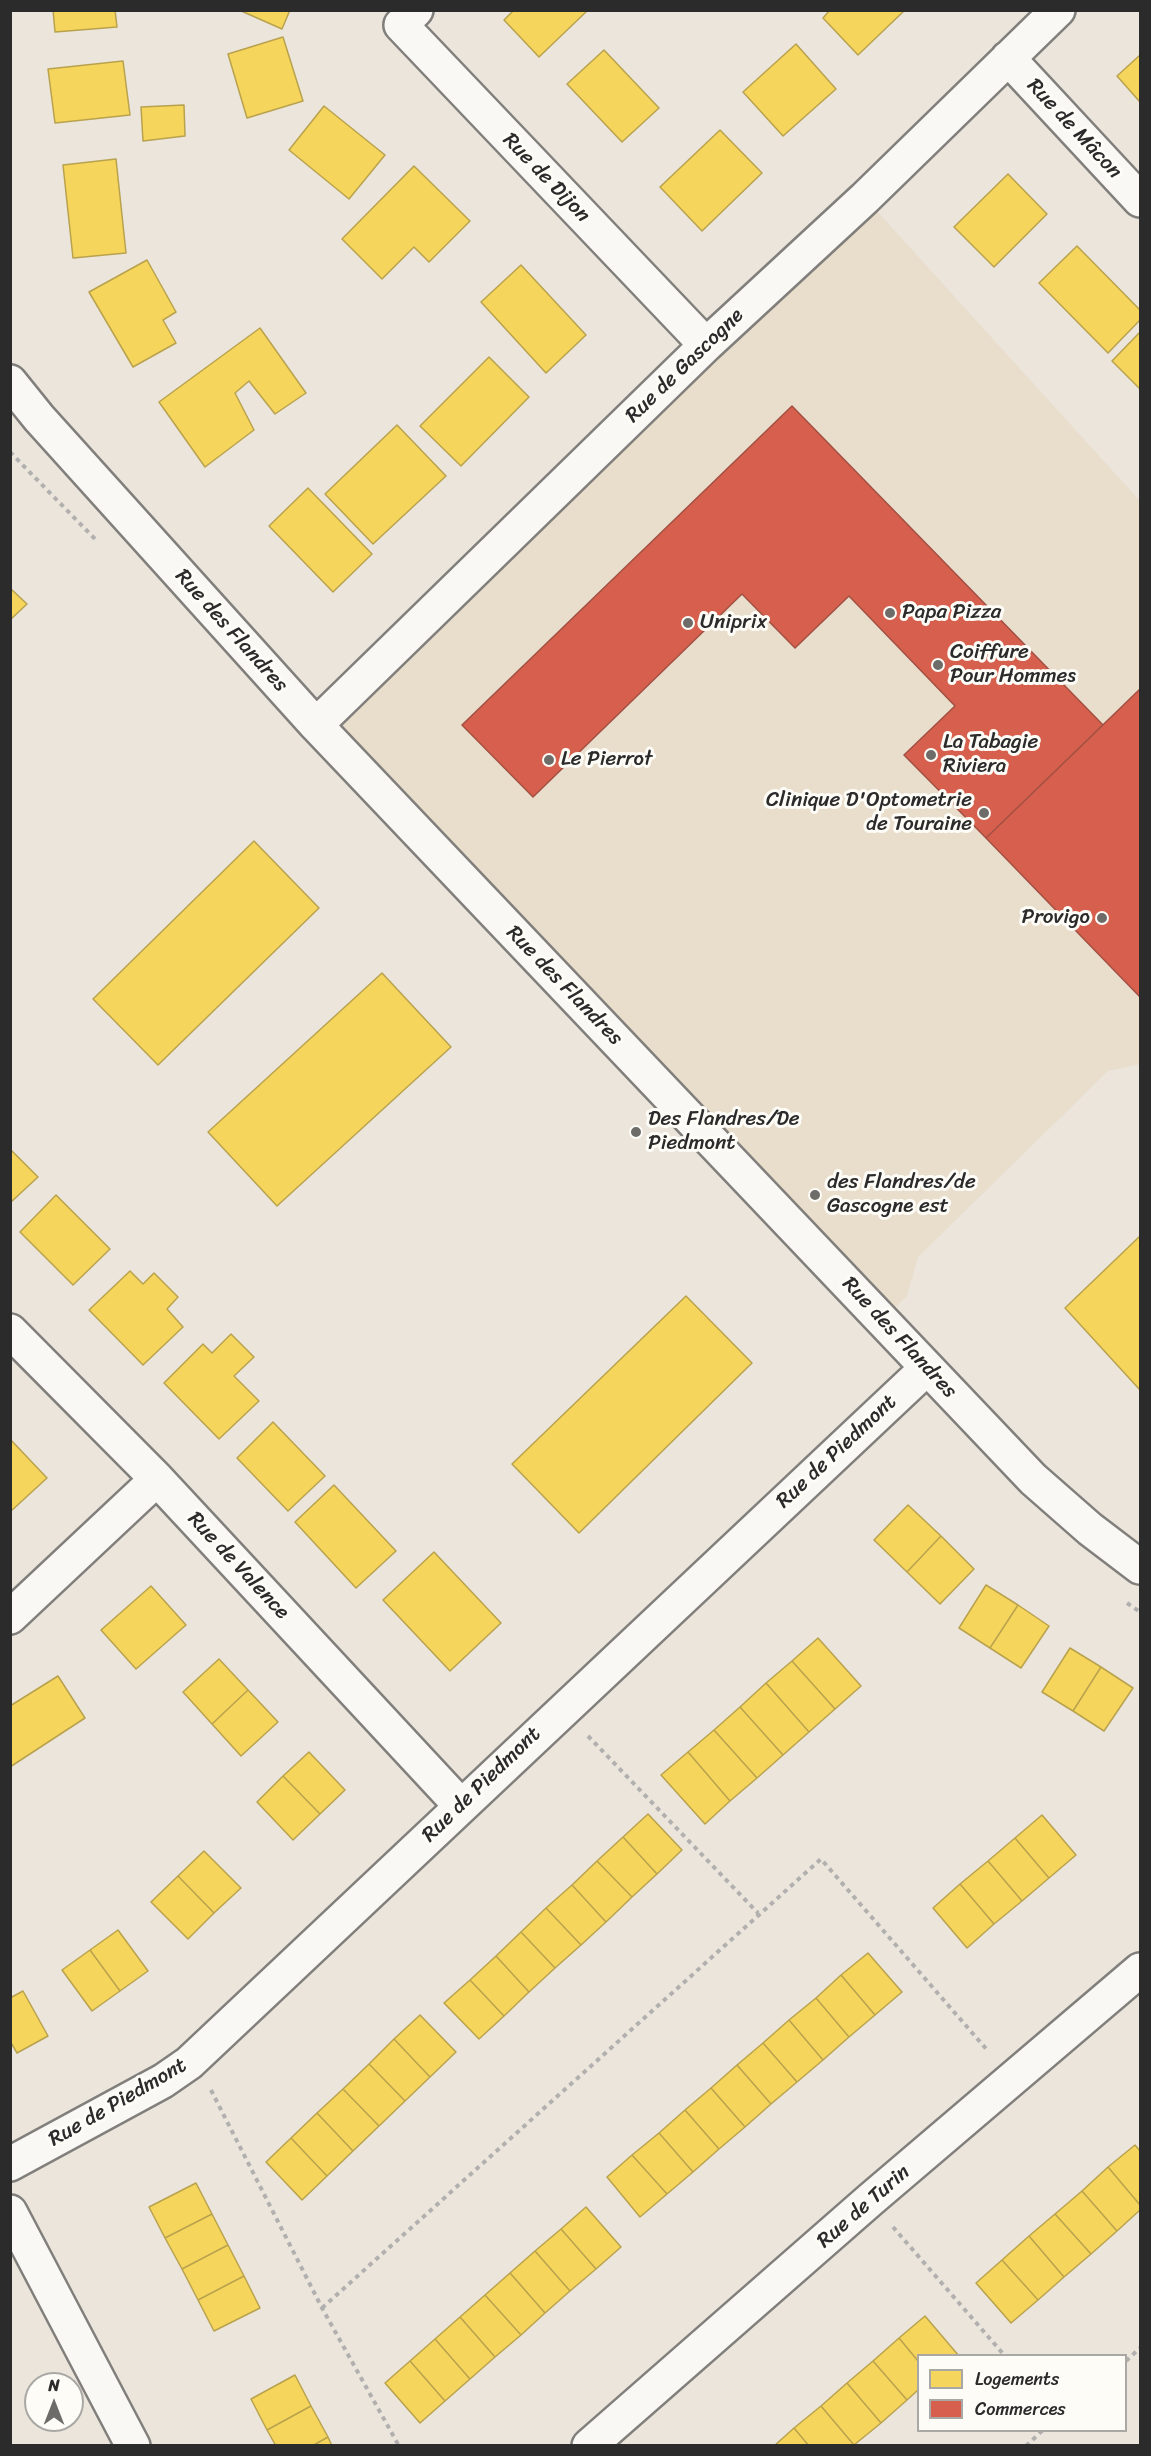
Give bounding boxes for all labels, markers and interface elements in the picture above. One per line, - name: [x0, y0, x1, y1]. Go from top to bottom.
- street label: Rue de Mâcon: [1021, 74, 1127, 184]
- street label: Rue de Dijon: [497, 128, 595, 228]
- street label: Rue de Gascogne: [621, 303, 749, 429]
- street label: Rue des Flandres: [169, 564, 293, 698]
- place label: Papa Pizza: [902, 600, 1001, 626]
- marker: Papa Pizza: [883, 606, 897, 620]
- place label: Uniprix: [700, 610, 767, 636]
- marker: Uniprix: [681, 616, 695, 630]
- place label: Coiffure Pour Hommes: [950, 640, 1076, 690]
- marker: Coiffure Pour Hommes: [931, 658, 945, 672]
- place label: La Tabagie Riviera: [943, 730, 1038, 780]
- place label: Le Pierrot: [561, 747, 652, 773]
- marker: La Tabagie Riviera: [924, 748, 938, 762]
- marker: Le Pierrot: [542, 753, 556, 767]
- place label: Clinique D'Optometrie de Touraine: [766, 788, 972, 838]
- marker: Clinique D'Optometrie de Touraine: [977, 806, 991, 820]
- place label: Provigo: [1021, 905, 1090, 931]
- marker: Provigo: [1095, 911, 1109, 925]
- street label: Rue des Flandres: [501, 921, 627, 1051]
- place label: Des Flandres/De Piedmont: [648, 1107, 800, 1157]
- marker: Des Flandres/De Piedmont: [629, 1125, 643, 1139]
- place label: des Flandres/de Gascogne est: [827, 1170, 976, 1220]
- marker: des Flandres/de Gascogne est: [808, 1188, 822, 1202]
- street label: Rue des Flandres: [836, 1272, 962, 1404]
- street label: Rue de Piedmont: [772, 1390, 902, 1514]
- street label: Rue de Valence: [182, 1507, 294, 1625]
- street label: Rue de Piedmont: [417, 1722, 547, 1848]
- street label: Rue de Piedmont: [45, 2053, 191, 2153]
- street label: Rue de Turin: [813, 2160, 915, 2254]
- legend: [917, 2354, 1127, 2432]
- text: Logements: [975, 2363, 1059, 2395]
- text: N: [48, 2371, 60, 2400]
- north arrow: [24, 2372, 84, 2432]
- text: Commerces: [975, 2393, 1066, 2425]

